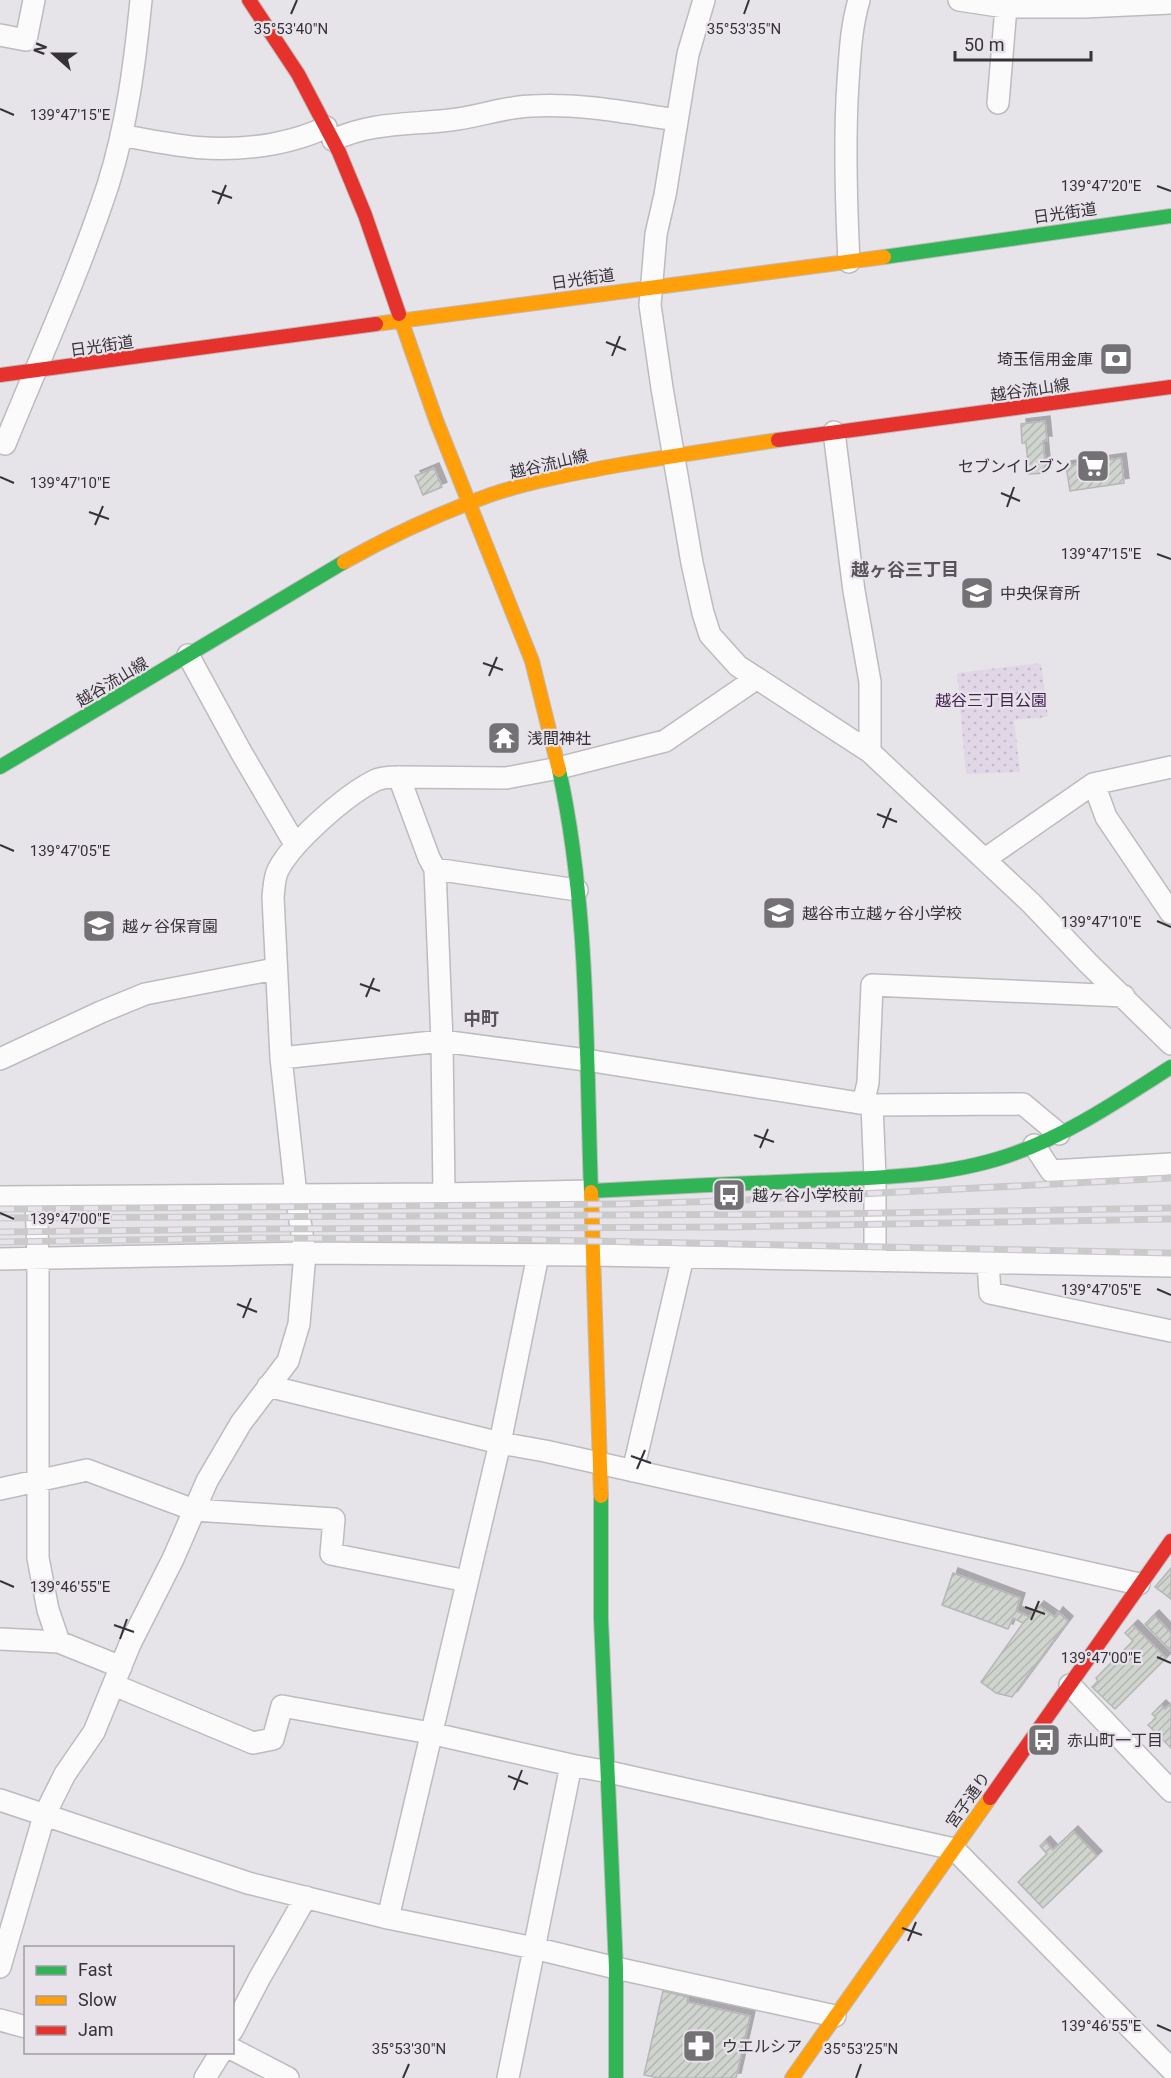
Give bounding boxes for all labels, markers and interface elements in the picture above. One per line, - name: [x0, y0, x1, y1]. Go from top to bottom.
- text: 35°53'40"N: [254, 20, 328, 38]
- text: 35°53'35"N: [707, 20, 781, 38]
- north arrow: [24, 24, 84, 84]
- scale bar: [955, 24, 1092, 62]
- text: 50 m: [964, 34, 1004, 55]
- text: N: [30, 40, 51, 57]
- text: 139°47'15"E: [30, 106, 111, 124]
- text: 139°47'20"E: [1061, 177, 1142, 195]
- street label: 日光街道: [1032, 199, 1098, 227]
- street label: 日光街道: [550, 265, 616, 293]
- street label: 日光街道: [69, 332, 135, 360]
- bank icon: 埼玉信用金庫: [1098, 341, 1134, 377]
- place label: 埼玉信用金庫: [997, 350, 1093, 369]
- street label: 越谷流山線: [989, 375, 1071, 405]
- street label: 越谷流山線: [508, 446, 590, 482]
- supermarket icon: セブンイレブン: [1075, 448, 1111, 484]
- place label: セブンイレブン: [958, 457, 1070, 476]
- text: 139°47'10"E: [30, 474, 111, 492]
- text: 139°47'15"E: [1061, 545, 1142, 563]
- district label: 越ヶ谷三丁目: [851, 559, 959, 580]
- school or university icon: 中央保育所: [959, 575, 995, 611]
- place label: 中央保育所: [1000, 584, 1080, 603]
- street label: 越谷流山線: [73, 653, 151, 711]
- park label: 越谷三丁目公園: [935, 691, 1047, 710]
- temple icon: 浅間神社: [486, 720, 522, 756]
- place label: 浅間神社: [527, 729, 591, 748]
- text: 139°47'05"E: [30, 842, 111, 860]
- school or university icon: 越谷市立越ヶ谷小学校: [761, 895, 797, 931]
- place label: 越谷市立越ヶ谷小学校: [802, 904, 962, 923]
- school or university icon: 越ヶ谷保育園: [81, 908, 117, 944]
- text: 139°47'10"E: [1061, 913, 1142, 931]
- place label: 越ヶ谷保育園: [122, 917, 218, 936]
- district label: 中町: [463, 1008, 499, 1029]
- bus stop icon: 越ヶ谷小学校前: [711, 1177, 747, 1213]
- place label: 越ヶ谷小学校前: [752, 1186, 864, 1205]
- text: 139°47'00"E: [30, 1210, 111, 1228]
- text: 139°47'05"E: [1061, 1281, 1142, 1299]
- text: 139°46'55"E: [30, 1578, 111, 1596]
- text: 139°47'00"E: [1061, 1649, 1142, 1667]
- bus stop icon: 赤山町一丁目: [1026, 1722, 1062, 1758]
- place label: 赤山町一丁目: [1067, 1731, 1163, 1750]
- street label: 宮子通り: [942, 1768, 994, 1832]
- legend: [24, 1946, 234, 2054]
- text: Fast: [78, 1959, 113, 1980]
- text: Slow: [78, 1989, 117, 2010]
- text: 139°46'55"E: [1061, 2017, 1142, 2035]
- text: Jam: [78, 2019, 114, 2040]
- pharmacy icon: ウエルシア: [681, 2028, 717, 2064]
- place label: ウエルシア: [722, 2037, 802, 2056]
- text: 35°53'30"N: [372, 2040, 446, 2058]
- text: 35°53'25"N: [824, 2040, 898, 2058]

